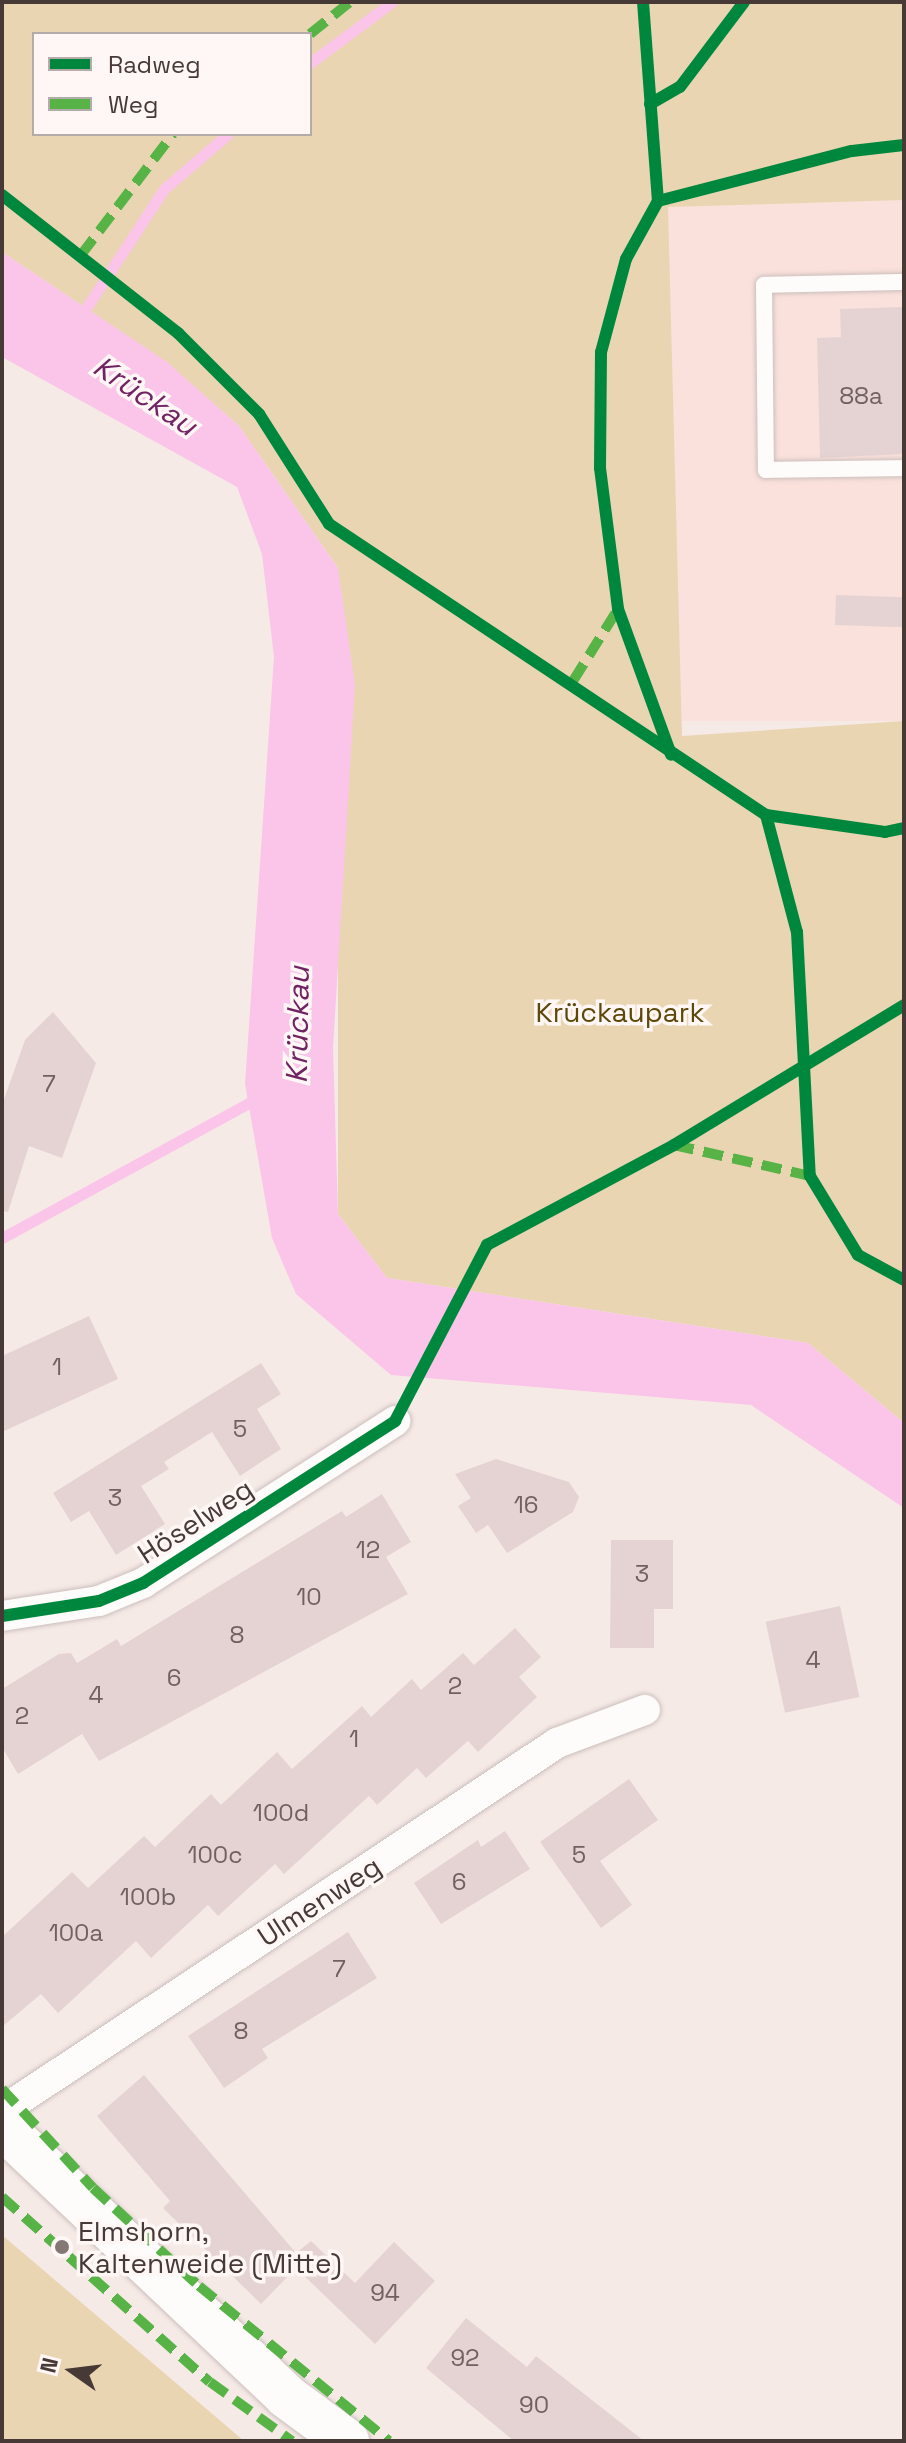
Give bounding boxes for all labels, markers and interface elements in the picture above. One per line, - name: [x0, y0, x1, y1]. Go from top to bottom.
- legend: [32, 32, 312, 136]
- text: Radweg: [108, 49, 201, 80]
- text: Weg: [108, 89, 158, 120]
- water label: Krückau: [86, 348, 204, 444]
- house number: 88a: [839, 382, 883, 410]
- water label: Krückau: [279, 966, 317, 1084]
- park label: Krückaupark: [536, 995, 704, 1029]
- house number: 7: [42, 1070, 56, 1098]
- house number: 1: [52, 1353, 62, 1381]
- house number: 5: [233, 1415, 247, 1443]
- street label: Höselweg: [131, 1471, 259, 1571]
- house number: 3: [108, 1484, 122, 1512]
- house number: 16: [514, 1491, 538, 1519]
- house number: 12: [356, 1536, 380, 1564]
- house number: 3: [635, 1560, 649, 1588]
- house number: 10: [296, 1583, 322, 1611]
- house number: 8: [230, 1621, 244, 1649]
- house number: 4: [806, 1646, 820, 1674]
- house number: 6: [167, 1664, 181, 1692]
- house number: 2: [448, 1672, 462, 1700]
- house number: 4: [89, 1681, 103, 1709]
- house number: 2: [15, 1702, 29, 1730]
- house number: 1: [349, 1725, 359, 1753]
- house number: 100d: [253, 1799, 309, 1827]
- house number: 100c: [187, 1841, 243, 1869]
- house number: 5: [572, 1841, 586, 1869]
- street label: Ulmenweg: [251, 1849, 387, 1953]
- house number: 6: [452, 1868, 466, 1896]
- house number: 100b: [120, 1883, 176, 1911]
- house number: 100a: [49, 1919, 103, 1947]
- house number: 7: [332, 1955, 346, 1983]
- house number: 8: [234, 2017, 248, 2045]
- place label: Elmshorn, Kaltenweide (Mitte): [78, 2214, 342, 2280]
- marker: Elmshorn, Kaltenweide (Mitte): [53, 2238, 71, 2256]
- house number: 94: [370, 2279, 400, 2307]
- north arrow: [32, 2331, 112, 2411]
- house number: 92: [450, 2344, 480, 2372]
- text: N: [33, 2355, 64, 2376]
- house number: 90: [519, 2391, 549, 2419]

